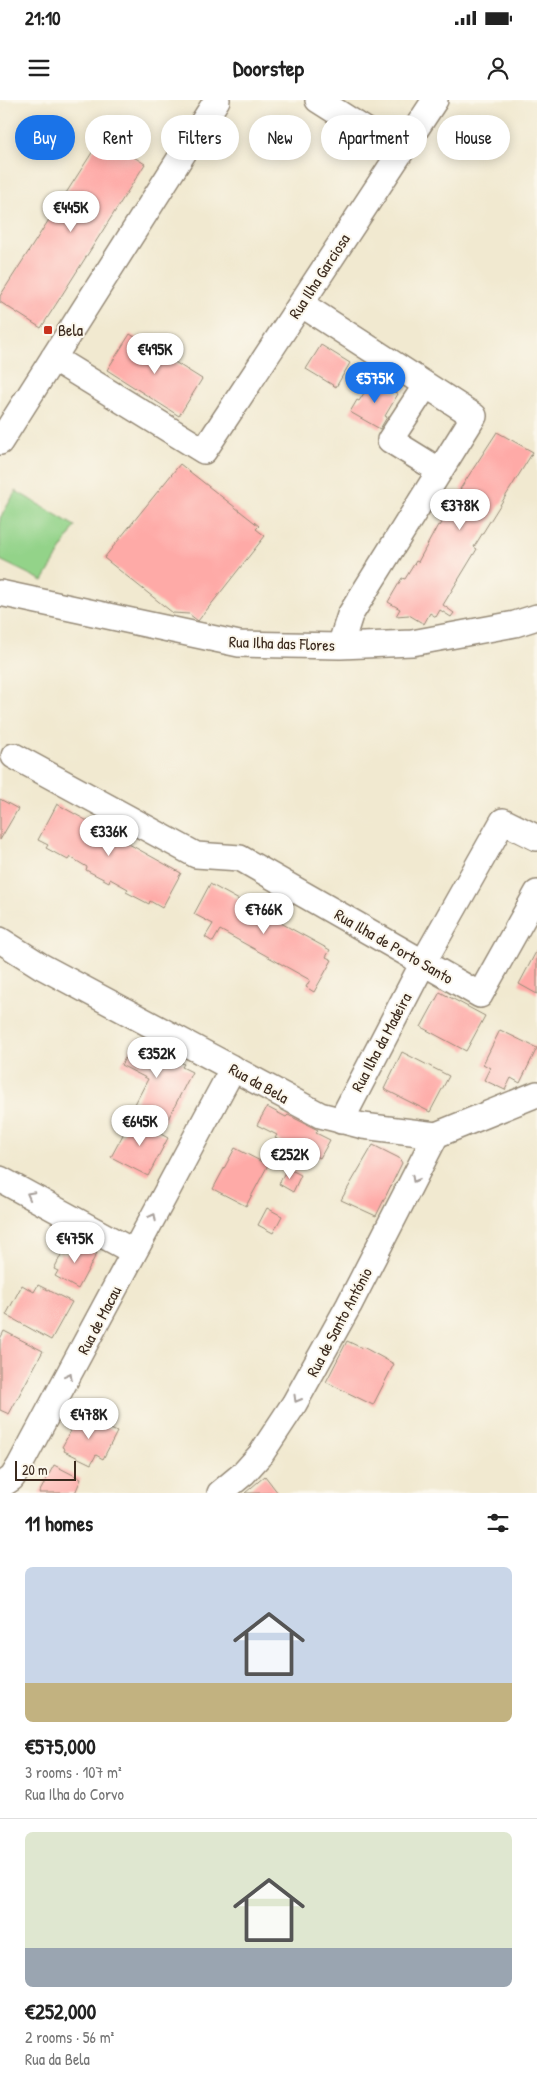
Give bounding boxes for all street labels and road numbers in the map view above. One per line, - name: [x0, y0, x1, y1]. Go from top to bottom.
- street label: Rua Ilha Garciosa: [283, 229, 355, 323]
- street label: Rua Ilha das Flores: [229, 630, 335, 656]
- street label: Rua Ilha de Porto Santo: [331, 903, 458, 989]
- street label: Rua Ilha da Madeira: [346, 989, 416, 1095]
- street label: Rua da Bela: [225, 1058, 293, 1108]
- street label: Rua de Santo António: [301, 1263, 377, 1380]
- street label: Rua de Macau: [72, 1281, 126, 1358]

